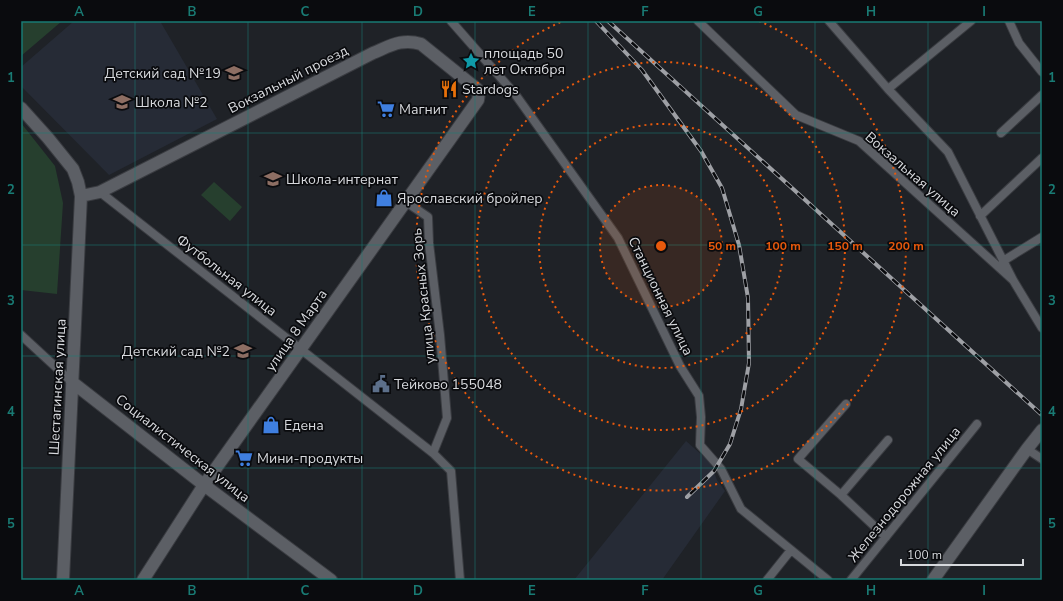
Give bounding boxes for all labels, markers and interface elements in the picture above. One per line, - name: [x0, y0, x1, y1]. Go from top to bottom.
- text: A: [74, 3, 84, 21]
- text: B: [188, 3, 197, 21]
- text: C: [301, 3, 310, 21]
- text: D: [413, 3, 423, 21]
- text: E: [528, 3, 536, 21]
- text: F: [641, 3, 649, 21]
- text: G: [753, 3, 763, 21]
- text: H: [866, 3, 876, 21]
- text: I: [982, 3, 986, 21]
- street label: Вокзальный проезд: [225, 41, 352, 118]
- place label: площадь 50 лет Октября: [484, 44, 565, 79]
- place icon: площадь 50 лет Октября: [461, 51, 481, 71]
- school or university icon: Детский сад №19: [224, 63, 244, 83]
- place label: Детский сад №19: [104, 64, 221, 83]
- text: 1: [7, 69, 15, 87]
- text: 1: [1048, 69, 1056, 87]
- restaurant icon: Stardogs: [439, 79, 459, 99]
- place label: Stardogs: [462, 80, 519, 99]
- school or university icon: Школа №2: [112, 92, 132, 112]
- place label: Школа №2: [135, 93, 208, 112]
- supermarket icon: Магнит: [376, 99, 396, 119]
- place label: Магнит: [399, 100, 448, 119]
- street label: Вокзальная улица: [861, 128, 964, 221]
- school or university icon: Школа-интернат: [263, 169, 283, 189]
- place label: Школа-интернат: [286, 170, 399, 189]
- text: 2: [7, 181, 15, 199]
- text: 2: [1048, 181, 1056, 199]
- shop icon: Ярославский бройлер: [374, 188, 394, 208]
- place label: Ярославский бройлер: [397, 189, 543, 208]
- street label: улица Красных Зорь: [407, 227, 440, 365]
- street label: Футбольная улица: [173, 230, 281, 321]
- street label: Станционная улица: [624, 234, 698, 359]
- text: 50 m: [708, 238, 736, 254]
- text: 100 m: [765, 238, 801, 254]
- text: 150 m: [827, 238, 863, 254]
- text: 200 m: [888, 238, 924, 254]
- centre of rings: [654, 239, 668, 253]
- street label: улица 8 Марта: [261, 285, 332, 375]
- text: 3: [7, 292, 15, 310]
- text: 3: [1048, 292, 1056, 310]
- street label: Шестагинская улица: [44, 318, 71, 456]
- school or university icon: Детский сад №2: [233, 341, 253, 361]
- place label: Детский сад №2: [122, 342, 230, 361]
- public building icon: Тейково 155048: [371, 374, 391, 394]
- place label: Тейково 155048: [394, 375, 502, 394]
- street label: Социалистическая улица: [112, 390, 254, 507]
- text: 4: [7, 403, 15, 421]
- text: 4: [1048, 403, 1056, 421]
- shop icon: Едена: [261, 415, 281, 435]
- place label: Едена: [284, 416, 324, 435]
- street label: Железнодорожная улица: [844, 423, 965, 566]
- supermarket icon: Мини-продукты: [234, 448, 254, 468]
- place label: Мини-продукты: [257, 449, 363, 468]
- text: 5: [7, 515, 15, 533]
- text: 5: [1048, 515, 1056, 533]
- scale bar: [901, 541, 1023, 567]
- text: 100 m: [907, 547, 942, 563]
- text: A: [74, 582, 84, 600]
- text: B: [188, 582, 197, 600]
- text: C: [301, 582, 310, 600]
- text: D: [413, 582, 423, 600]
- text: E: [528, 582, 536, 600]
- text: F: [641, 582, 649, 600]
- text: G: [753, 582, 763, 600]
- text: H: [866, 582, 876, 600]
- text: I: [982, 582, 986, 600]

